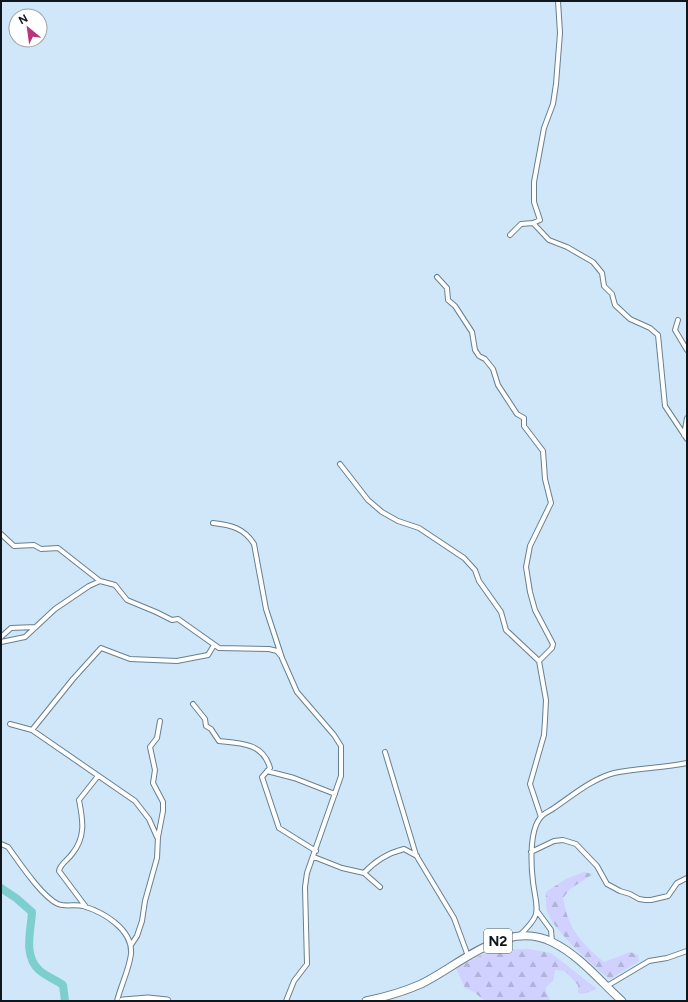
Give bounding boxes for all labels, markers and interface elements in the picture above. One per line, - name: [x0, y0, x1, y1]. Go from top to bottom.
- north arrow: [8, 8, 48, 48]
- text: N: [17, 12, 30, 27]
- road number: N2: [484, 929, 512, 953]

